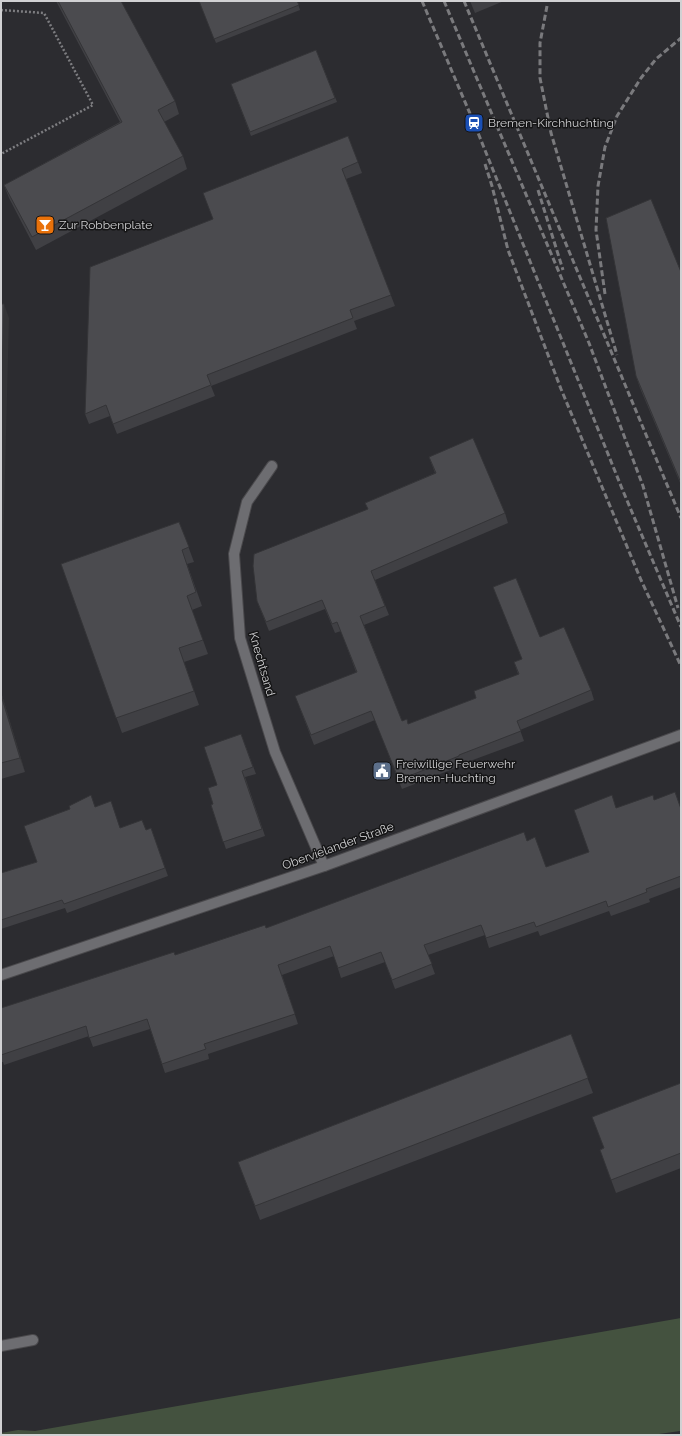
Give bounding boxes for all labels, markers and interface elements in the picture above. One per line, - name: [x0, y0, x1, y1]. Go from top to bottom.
- station icon: Bremen-Kirchhuchting: [463, 112, 485, 134]
- place label: Bremen-Kirchhuchting: [488, 116, 614, 130]
- bar icon: Zur Robbenplate: [34, 214, 56, 236]
- place label: Zur Robbenplate: [59, 218, 152, 232]
- street label: Knechtsand: [246, 630, 278, 698]
- place label: Freiwillige Feuerwehr Bremen-Huchting: [396, 757, 516, 785]
- public building icon: Freiwillige Feuerwehr Bremen-Huchting: [371, 760, 393, 782]
- street label: Obervielander Straße: [280, 819, 396, 873]

